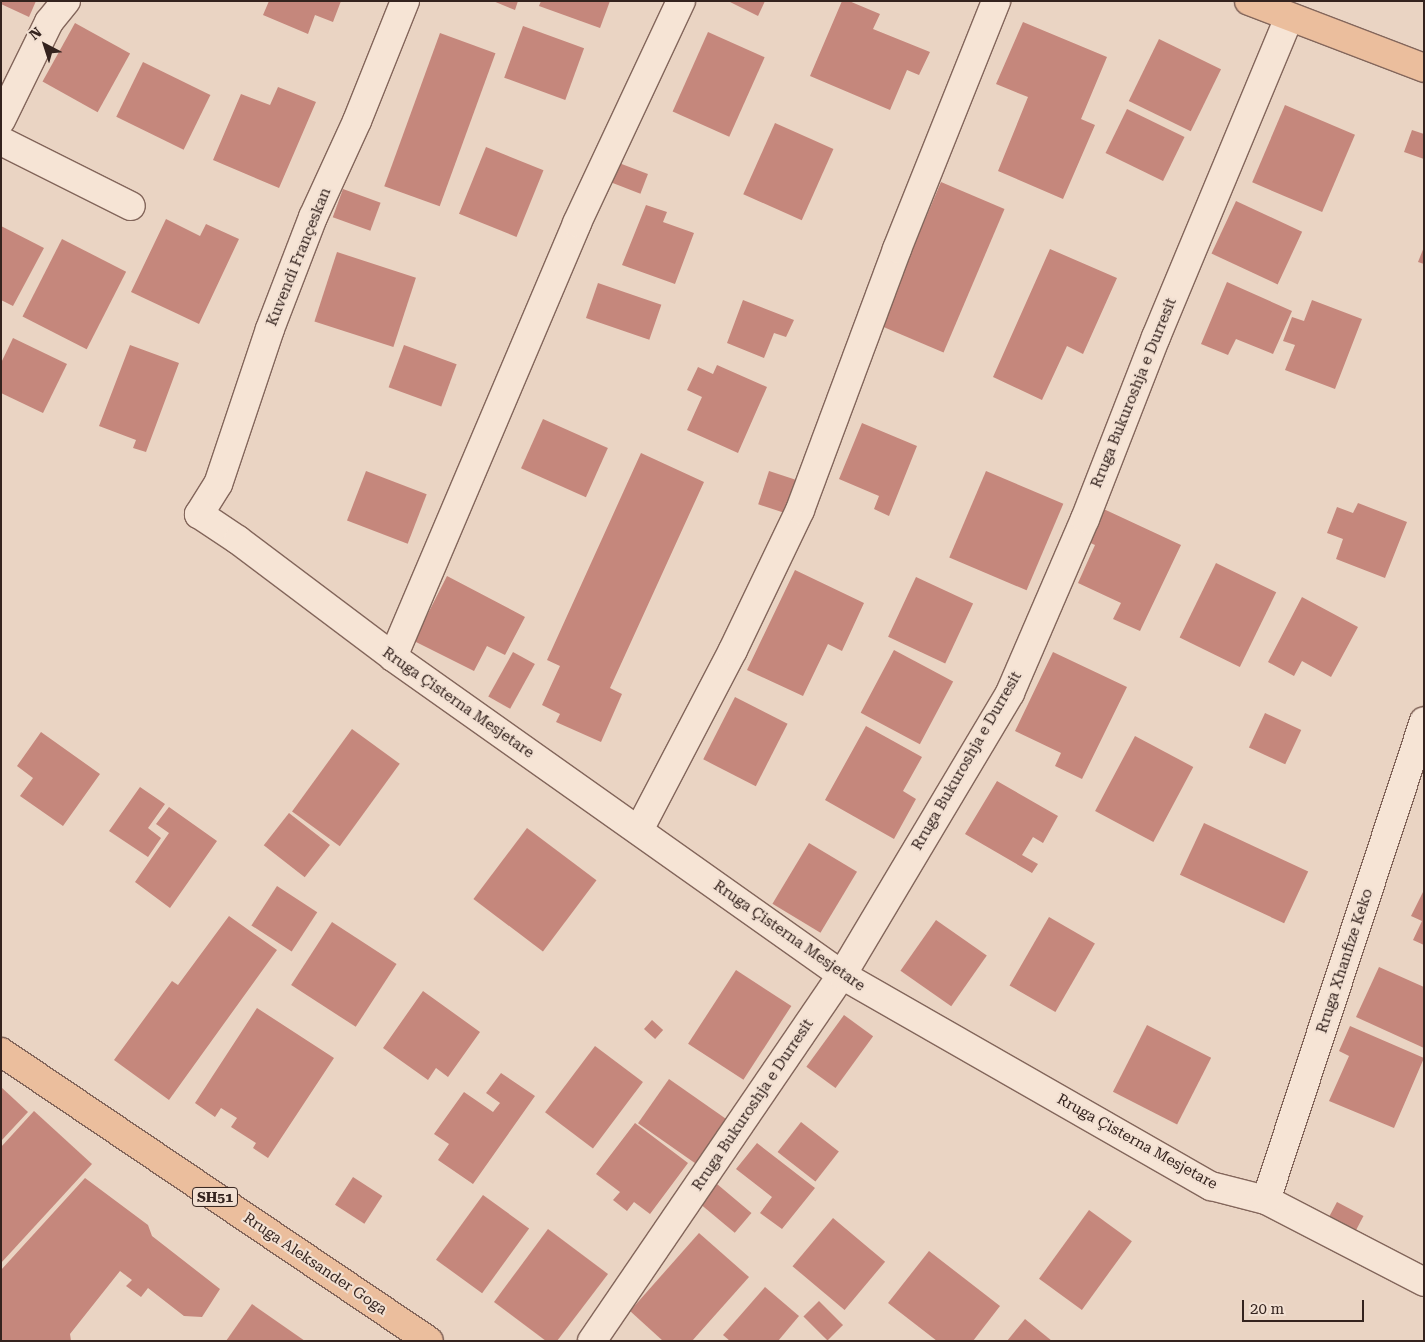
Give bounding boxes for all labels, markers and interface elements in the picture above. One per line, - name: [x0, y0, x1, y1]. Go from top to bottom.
- north arrow: [20, 20, 70, 70]
- text: N: [26, 24, 45, 43]
- street label: Kuvendi Françeskan: [263, 185, 335, 329]
- street label: Rruga Bukuroshja e Durresit: [1088, 295, 1180, 491]
- street label: Rruga Çisterna Mesjetare: [379, 644, 537, 762]
- street label: Rruga Bukuroshja e Durresit: [908, 668, 1026, 854]
- street label: Rruga Çisterna Mesjetare: [710, 877, 868, 995]
- street label: Rruga Xhanfize Keko: [1313, 886, 1377, 1036]
- street label: Rruga Bukuroshja e Durresit: [689, 1016, 817, 1194]
- street label: Rruga Çisterna Mesjetare: [1054, 1090, 1220, 1194]
- road number: SH51: [191, 1186, 239, 1208]
- street label: Rruga Aleksander Goga: [240, 1209, 390, 1319]
- scale bar: [1245, 1290, 1368, 1322]
- text: 20 m: [1250, 1300, 1284, 1318]

